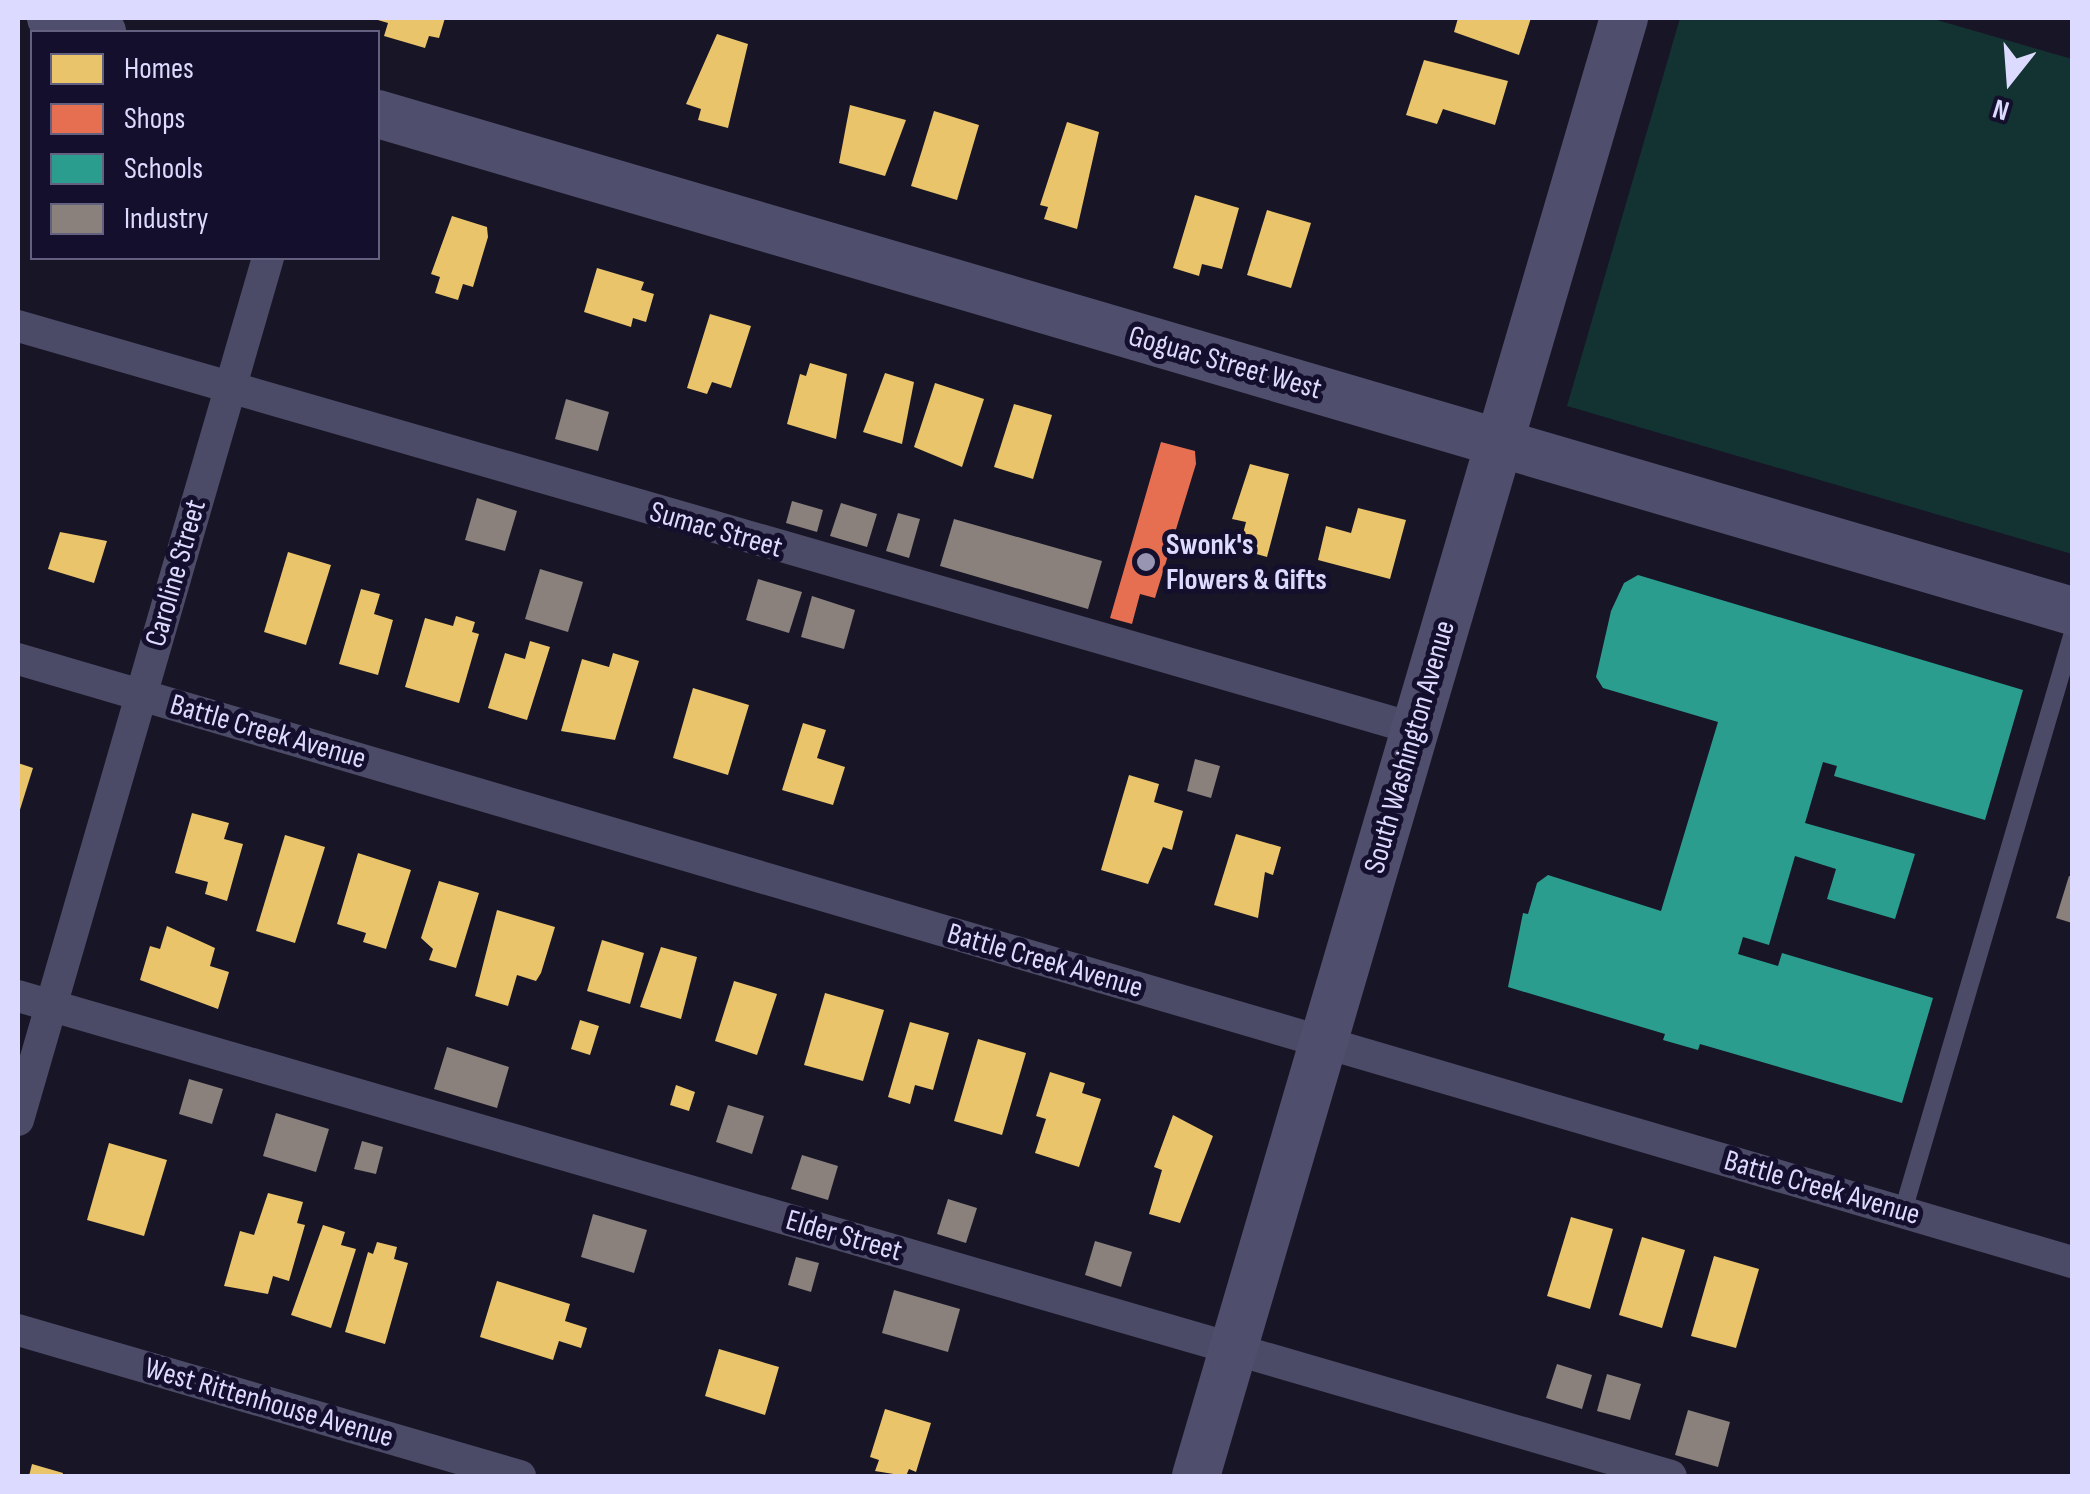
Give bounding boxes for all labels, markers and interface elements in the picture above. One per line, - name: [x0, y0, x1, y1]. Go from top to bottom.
- legend: [30, 30, 380, 260]
- north arrow: [1960, 30, 2060, 130]
- text: Homes: [124, 51, 194, 87]
- text: N: [1989, 91, 2013, 127]
- text: Shops: [124, 101, 185, 137]
- text: Schools: [124, 151, 203, 187]
- text: Industry: [124, 201, 208, 237]
- street label: Goguac Street West: [1124, 318, 1326, 408]
- street label: Sumac Street: [646, 494, 786, 566]
- street label: Caroline Street: [138, 495, 214, 651]
- place label: Swonk's Flowers & Gifts: [1166, 527, 1327, 598]
- marker: Swonk's Flowers & Gifts: [1135, 551, 1157, 573]
- street label: South Washington Avenue: [1357, 617, 1463, 877]
- street label: Battle Creek Avenue: [166, 687, 370, 777]
- street label: Battle Creek Avenue: [943, 916, 1147, 1006]
- street label: Battle Creek Avenue: [1720, 1143, 1924, 1233]
- street label: Elder Street: [782, 1202, 906, 1270]
- street label: West Rittenhouse Avenue: [141, 1350, 397, 1456]

